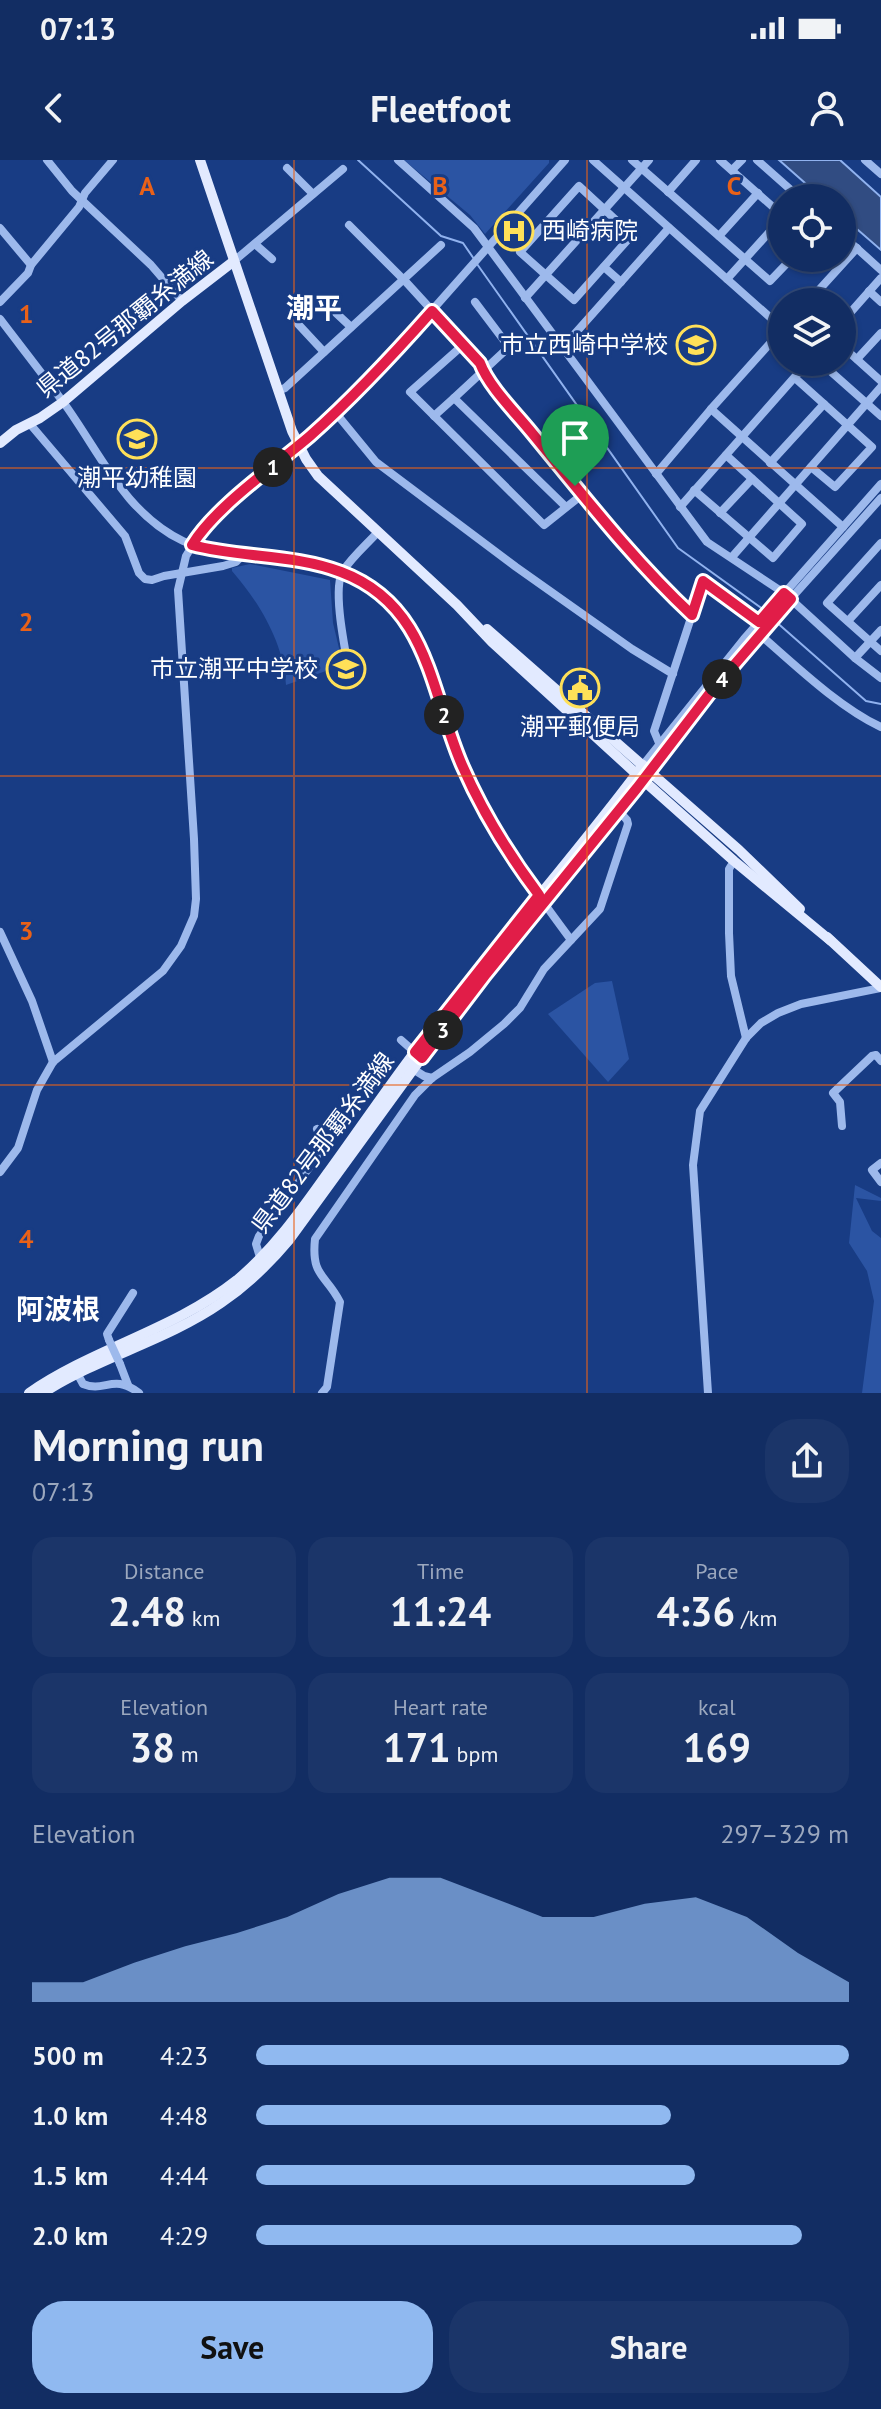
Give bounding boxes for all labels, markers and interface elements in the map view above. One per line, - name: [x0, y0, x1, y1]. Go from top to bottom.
- text: 07:13: [40, 9, 116, 48]
- text: Fleetfoot: [370, 85, 511, 132]
- icon: back: [32, 86, 76, 130]
- icon: person: [805, 86, 849, 130]
- text: A: [139, 169, 155, 202]
- text: B: [432, 169, 448, 202]
- text: C: [727, 169, 741, 202]
- map controls: [768, 184, 856, 376]
- button: locate: [768, 184, 856, 272]
- hospital icon: 西崎病院: [493, 210, 535, 252]
- place label: 西崎病院: [542, 215, 638, 246]
- street label: 県道82号那覇糸満線: [30, 243, 219, 404]
- button: layers: [768, 288, 856, 376]
- district label: 潮平: [286, 289, 342, 326]
- text: 1: [19, 297, 33, 330]
- school or university icon: 市立西崎中学校: [675, 324, 717, 366]
- place label: 市立西崎中学校: [500, 329, 668, 360]
- pin: [541, 404, 609, 486]
- icon: arrive: [553, 416, 597, 460]
- school or university icon: 潮平幼稚園: [116, 418, 158, 460]
- pin: 1: [253, 447, 293, 487]
- text: 1: [267, 453, 279, 481]
- place label: 潮平幼稚園: [77, 462, 197, 493]
- text: 2: [19, 605, 33, 638]
- school or university icon: 市立潮平中学校: [325, 648, 367, 690]
- place label: 市立潮平中学校: [150, 653, 318, 684]
- pin: 4: [702, 659, 742, 699]
- text: 4: [716, 665, 728, 693]
- public building icon: 潮平郵便局: [559, 667, 601, 709]
- pin: 2: [424, 695, 464, 735]
- text: 2: [438, 701, 450, 729]
- place label: 潮平郵便局: [520, 711, 640, 742]
- text: 3: [19, 914, 33, 947]
- pin: 3: [423, 1010, 463, 1050]
- text: 3: [437, 1016, 449, 1044]
- street label: 県道82号那覇糸満線: [245, 1046, 401, 1239]
- text: 4: [19, 1222, 34, 1255]
- district label: 阿波根: [16, 1290, 100, 1327]
- text: Morning run: [32, 1416, 264, 1473]
- button: share: [765, 1419, 849, 1503]
- text: 07:13: [32, 1475, 94, 1508]
- text: Distance: [124, 1557, 204, 1585]
- text: Time: [417, 1557, 464, 1585]
- text: Pace: [695, 1557, 738, 1585]
- text: 2.48: [108, 1585, 186, 1637]
- text: 11:24: [390, 1585, 491, 1637]
- text: 4:36: [656, 1585, 735, 1637]
- text: km: [186, 1604, 220, 1632]
- text: /km: [735, 1604, 777, 1632]
- text: Elevation: [120, 1693, 208, 1721]
- text: Heart rate: [393, 1693, 488, 1721]
- text: kcal: [698, 1693, 736, 1721]
- text: 38: [130, 1721, 175, 1773]
- text: 171: [383, 1721, 451, 1773]
- text: 169: [683, 1721, 751, 1773]
- text: m: [175, 1740, 199, 1768]
- text: bpm: [451, 1740, 498, 1768]
- text: Elevation: [32, 1817, 136, 1850]
- text: 297–329 m: [720, 1817, 849, 1850]
- text: 500 m: [32, 2039, 104, 2072]
- text: 4:23: [160, 2039, 208, 2072]
- text: 1.0 km: [32, 2099, 108, 2132]
- text: 4:48: [160, 2099, 208, 2132]
- text: 1.5 km: [32, 2159, 108, 2192]
- text: 4:44: [160, 2159, 208, 2192]
- text: 2.0 km: [32, 2219, 108, 2252]
- text: 4:29: [160, 2219, 208, 2252]
- button: Save: [32, 2301, 433, 2393]
- button: Share: [449, 2301, 849, 2393]

